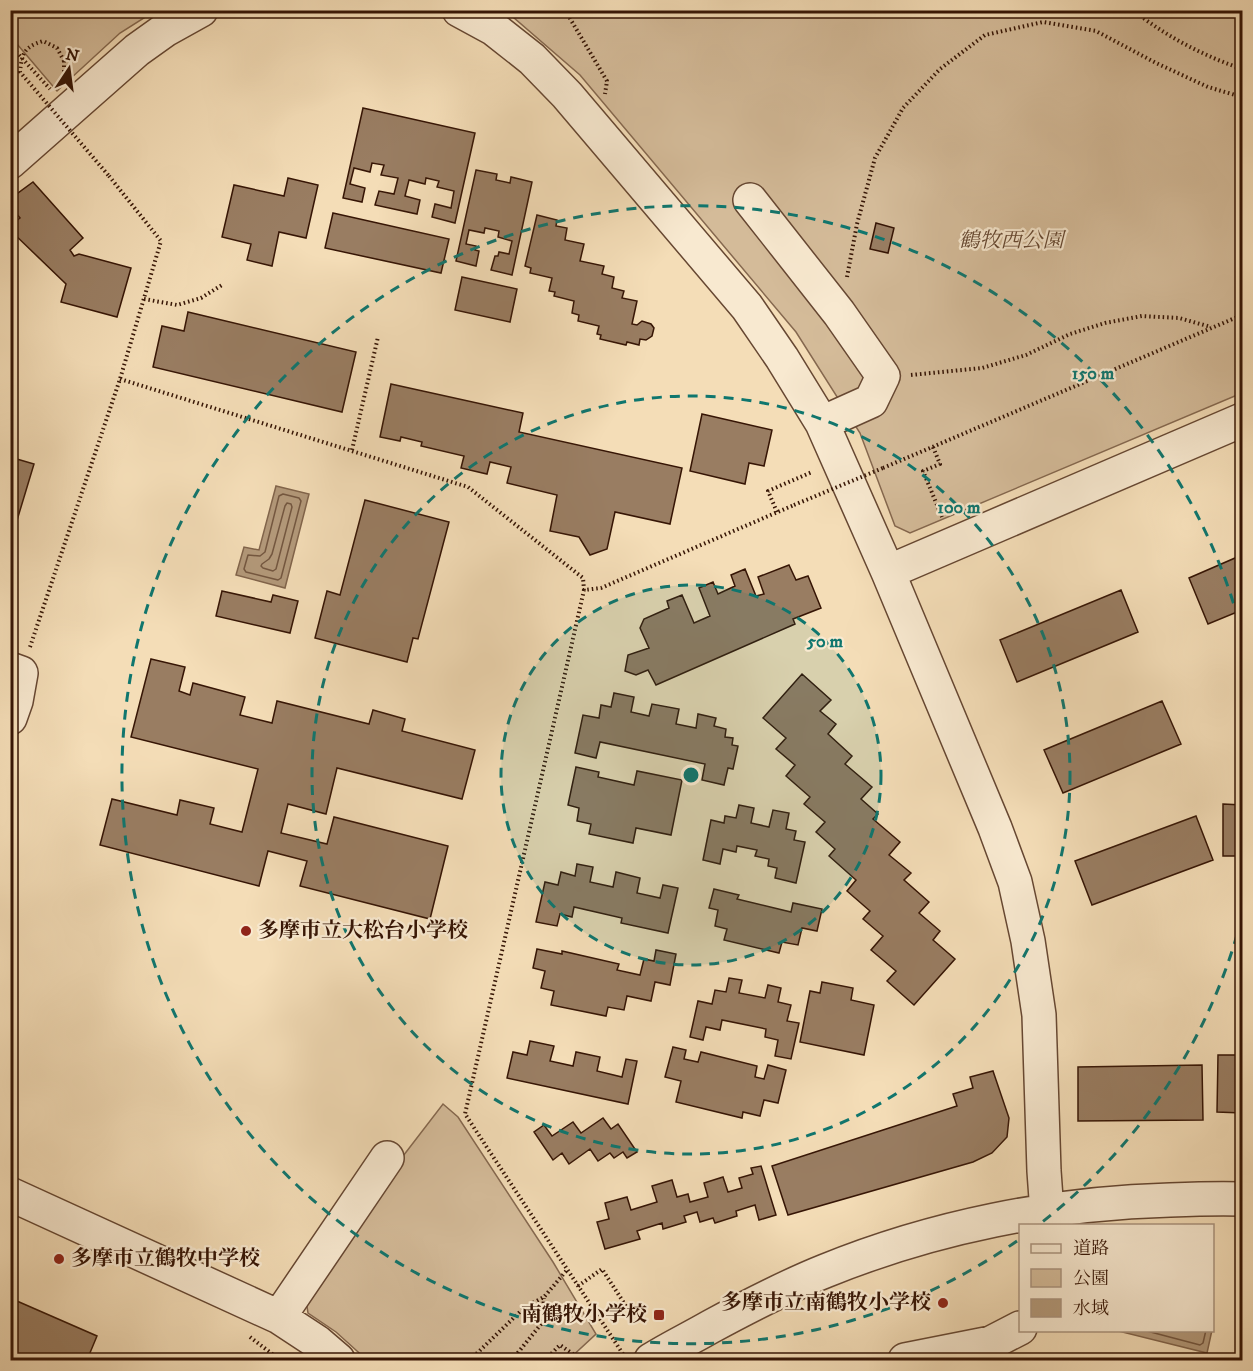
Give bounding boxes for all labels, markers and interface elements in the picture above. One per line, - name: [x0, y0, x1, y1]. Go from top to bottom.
- north arrow: [39, 39, 99, 99]
- text: N: [63, 44, 81, 67]
- park label: 鶴牧西公園: [959, 228, 1066, 254]
- text: 150 m: [1072, 363, 1115, 385]
- text: 100 m: [937, 497, 981, 519]
- text: 50 m: [806, 631, 843, 653]
- centre of rings: [681, 765, 701, 785]
- place label: 多摩市立大松台小学校: [258, 918, 468, 944]
- marker: 多摩市立大松台小学校: [239, 924, 253, 938]
- legend: [1019, 1224, 1214, 1332]
- text: 道路: [1073, 1238, 1109, 1260]
- place label: 多摩市立鶴牧中学校: [71, 1246, 260, 1272]
- marker: 多摩市立鶴牧中学校: [52, 1252, 66, 1266]
- text: 公園: [1073, 1268, 1109, 1290]
- place label: 多摩市立南鶴牧小学校: [721, 1290, 931, 1316]
- marker: 多摩市立南鶴牧小学校: [936, 1296, 950, 1310]
- text: 水域: [1073, 1298, 1109, 1320]
- place label: 南鶴牧小学校: [521, 1302, 647, 1328]
- marker: 南鶴牧小学校: [652, 1308, 666, 1322]

